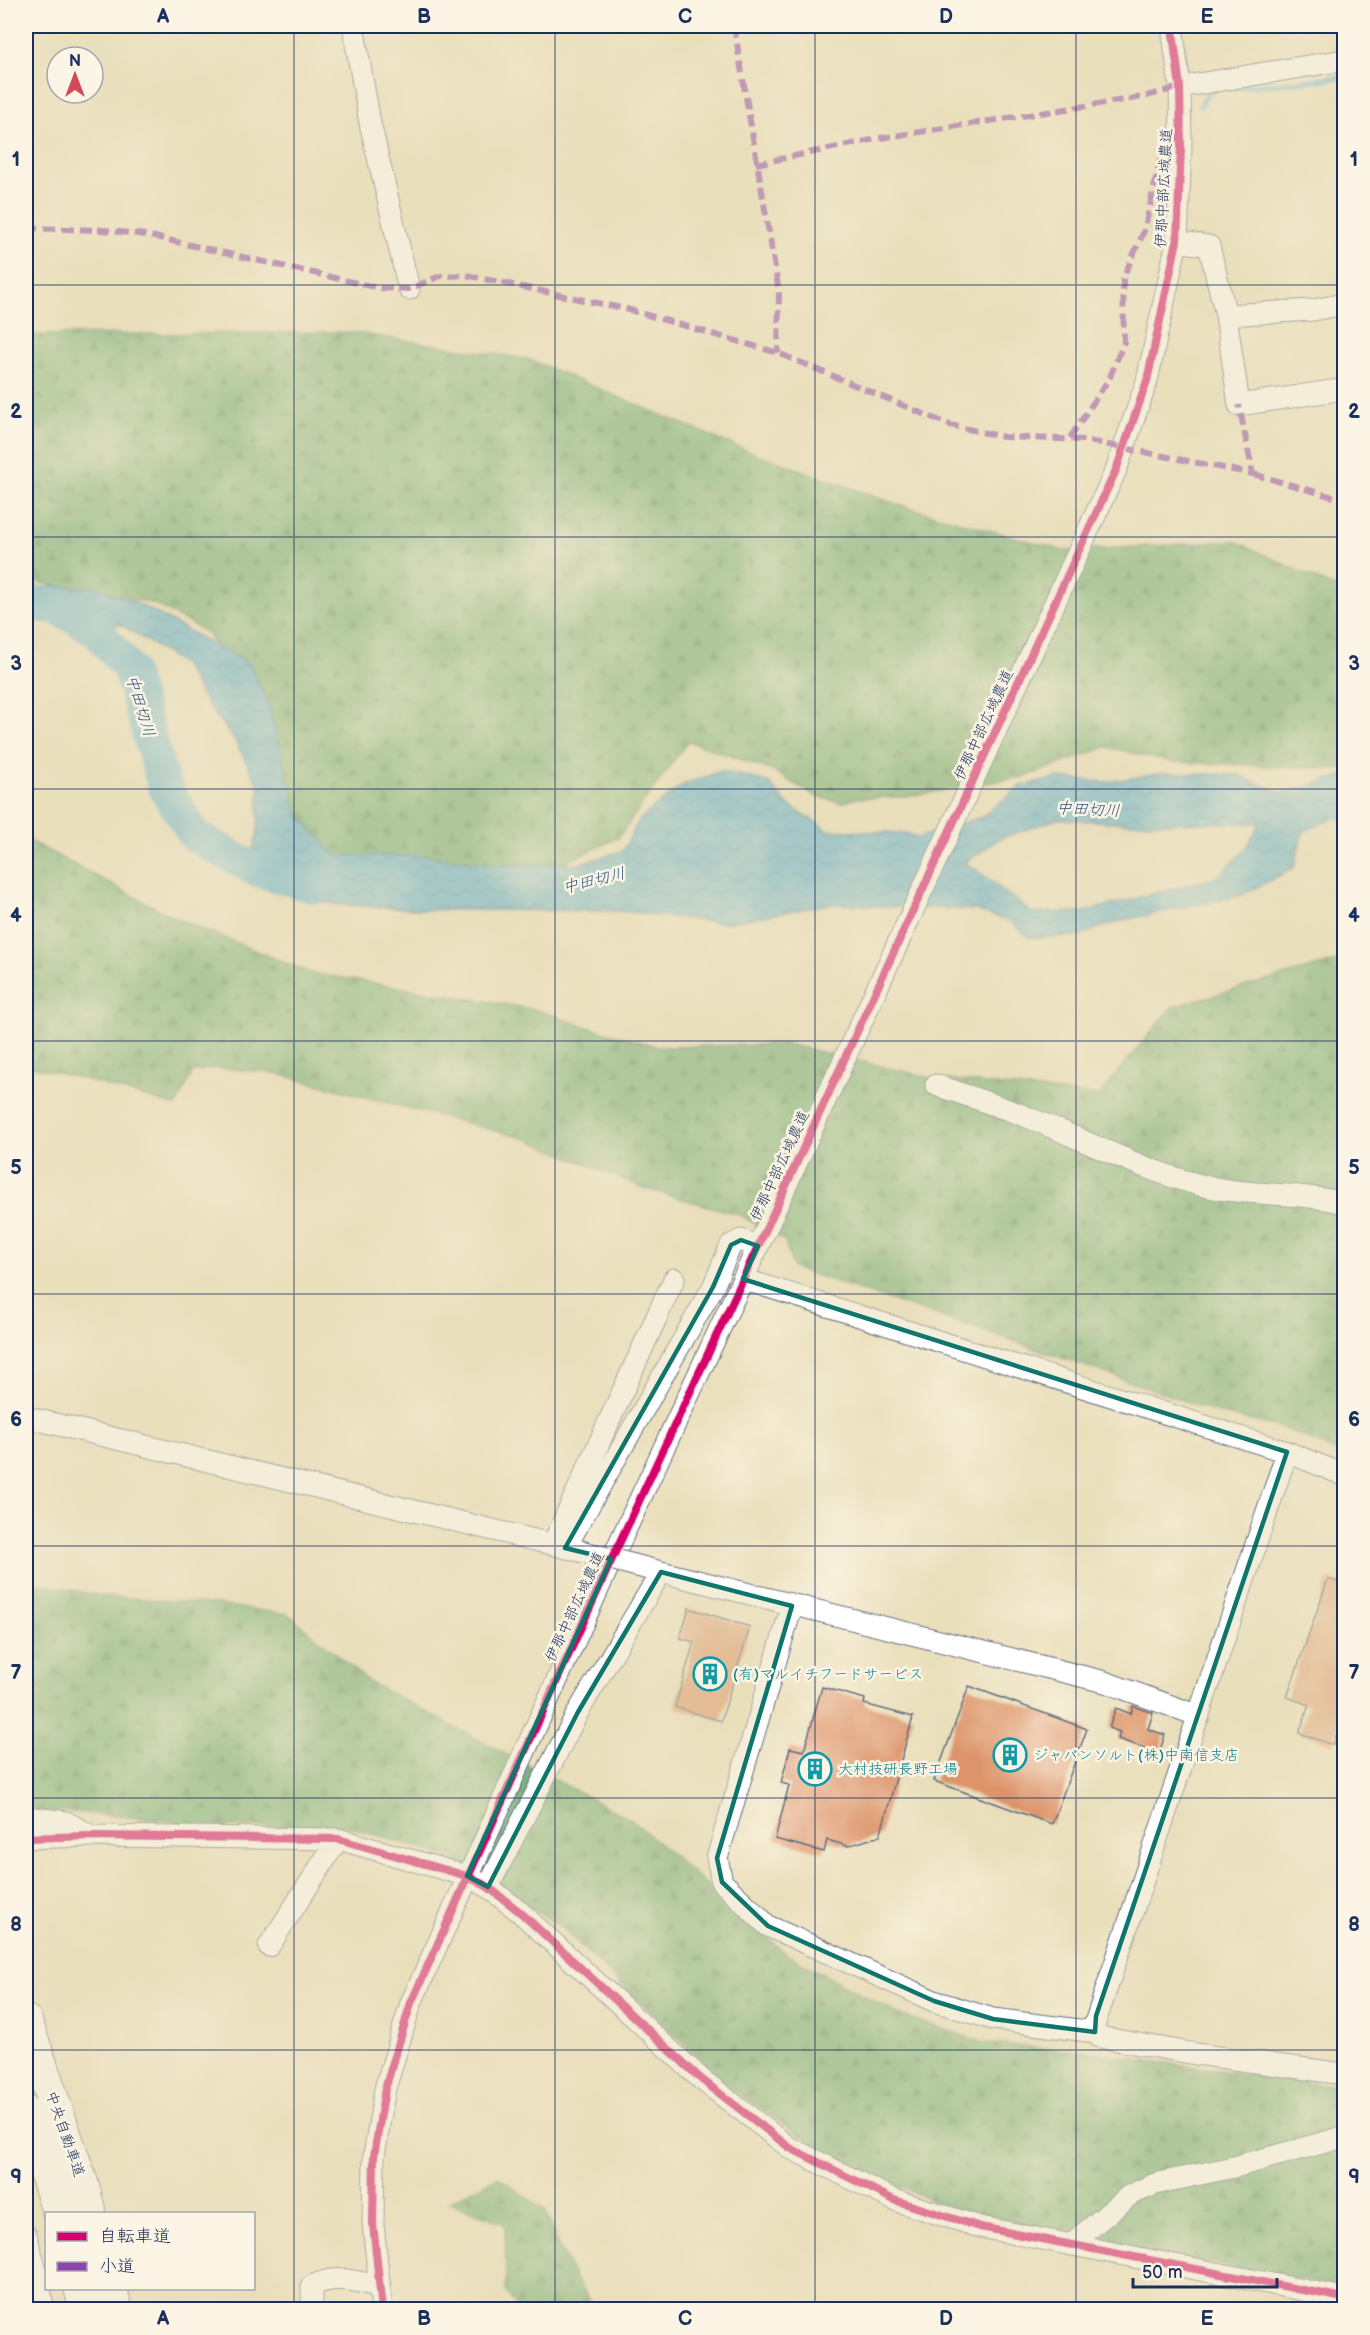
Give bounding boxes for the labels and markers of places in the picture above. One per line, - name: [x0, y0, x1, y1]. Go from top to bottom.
- building icon: (有)マルイチフードサービス: [692, 1656, 728, 1692]
- place label: (有)マルイチフードサービス: [733, 1665, 923, 1684]
- building icon: ジャパンソルト(株)中南信支店: [992, 1737, 1028, 1773]
- place label: ジャパンソルト(株)中南信支店: [1033, 1746, 1239, 1765]
- building icon: 大村技研長野工場: [797, 1751, 833, 1787]
- place label: 大村技研長野工場: [838, 1760, 958, 1779]

